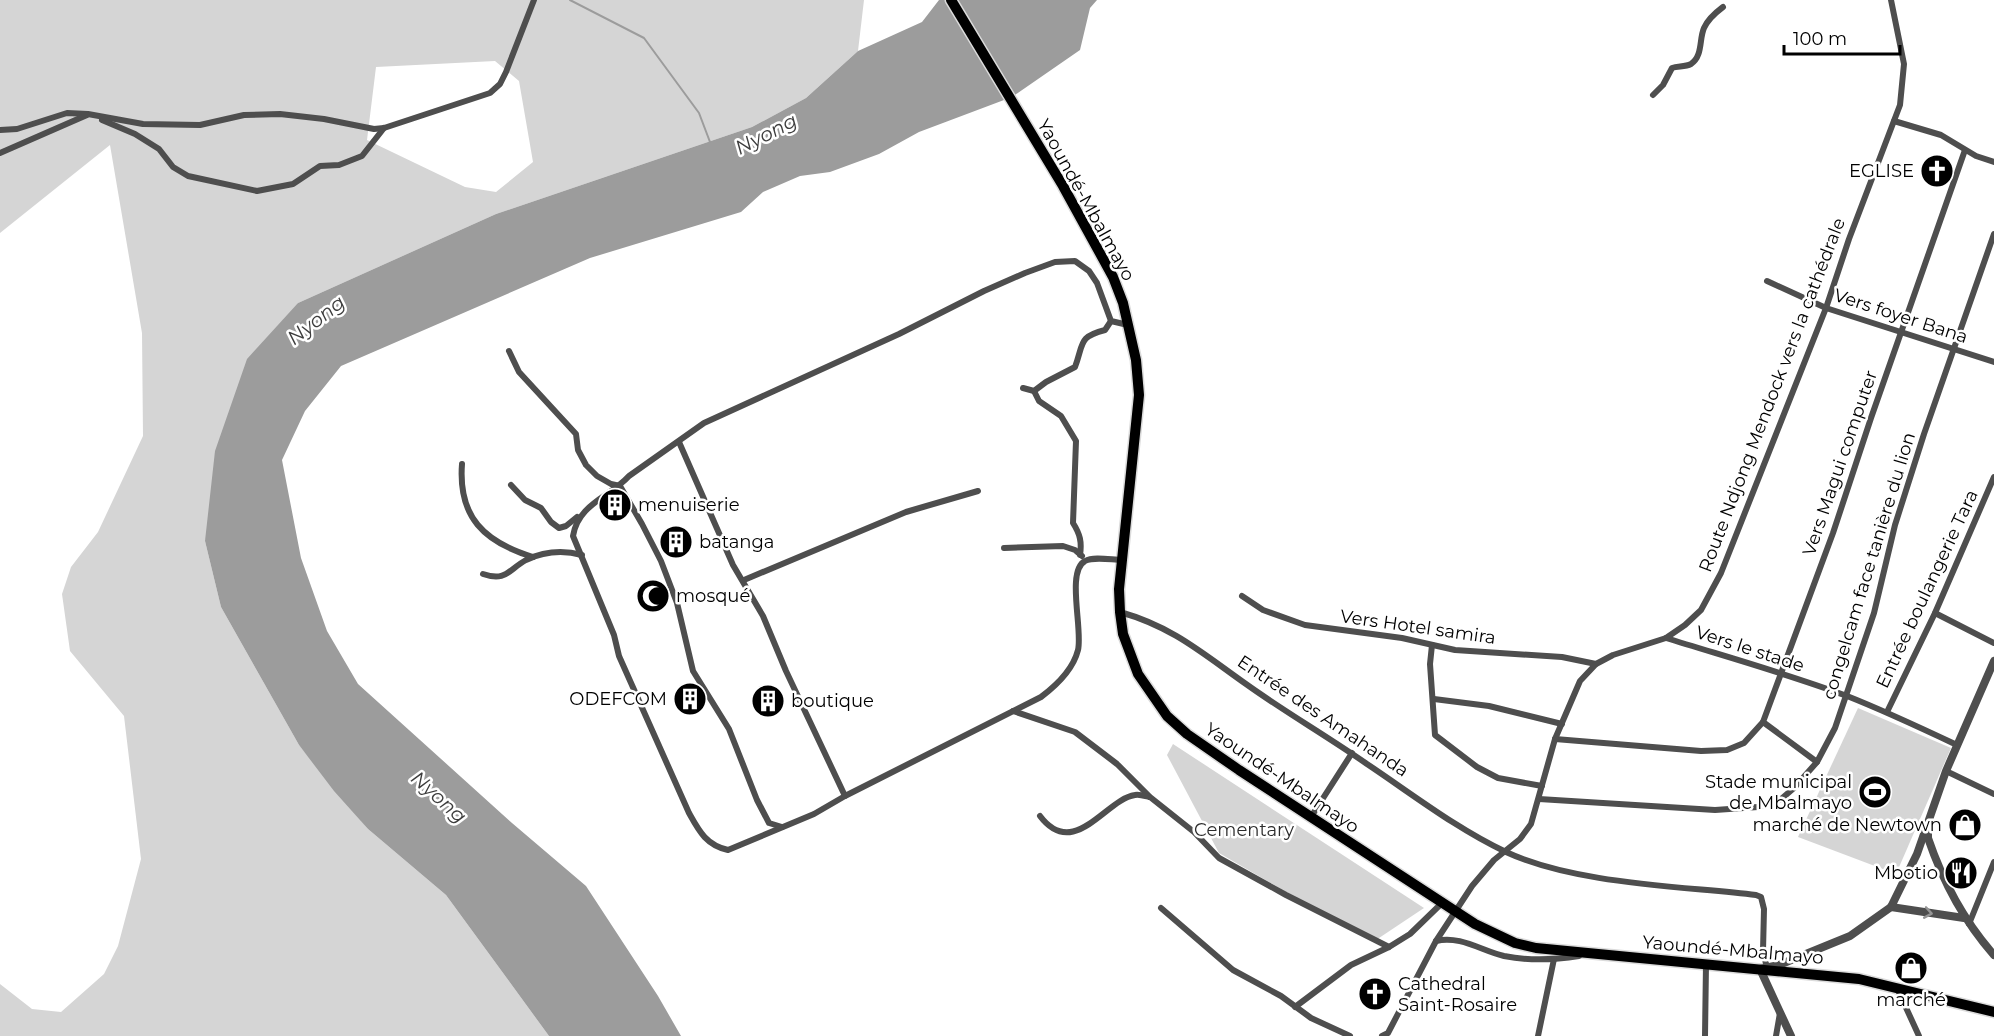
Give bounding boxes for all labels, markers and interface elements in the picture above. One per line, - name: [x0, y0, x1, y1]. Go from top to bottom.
- scale bar: [1784, 18, 1900, 56]
- text: 100 m: [1793, 28, 1847, 50]
- water label: Nyong: [731, 108, 801, 160]
- street label: Yaoundé-Mbalmayo: [1032, 115, 1140, 285]
- church icon: EGLISE: [1919, 153, 1955, 189]
- place label: EGLISE: [1849, 160, 1914, 182]
- street label: Route Ndjong Mendock vers la cathédrale: [1694, 215, 1850, 575]
- street label: Vers foyer Bana: [1831, 284, 1971, 348]
- water label: Nyong: [282, 290, 350, 350]
- street label: Vers Magui computer: [1798, 367, 1882, 559]
- street label: congelcam face tanière du lion: [1818, 430, 1920, 702]
- street label: Entrée boulangerie Tara: [1871, 486, 1983, 692]
- building icon: menuiserie: [597, 487, 633, 523]
- place label: menuiserie: [638, 494, 740, 516]
- building icon: batanga: [658, 524, 694, 560]
- place label: batanga: [699, 531, 774, 553]
- mosque icon: mosqué: [635, 578, 671, 614]
- place label: mosqué: [676, 585, 750, 607]
- street label: Vers Hotel samira: [1339, 605, 1497, 649]
- street label: Vers le stade: [1693, 621, 1807, 677]
- street label: Entrée des Amahanda: [1233, 650, 1413, 782]
- building icon: ODEFCOM: [672, 681, 708, 717]
- building icon: boutique: [750, 683, 786, 719]
- place label: ODEFCOM: [569, 688, 667, 710]
- place label: boutique: [791, 690, 874, 712]
- street label: Yaoundé-Mbalmayo: [1201, 718, 1363, 838]
- water label: Nyong: [406, 766, 472, 828]
- place label: Stade municipal de Mbalmayo: [1705, 771, 1852, 814]
- sports icon: Stade municipal de Mbalmayo: [1857, 774, 1893, 810]
- shop icon: marché de Newtown: [1947, 807, 1983, 843]
- place label: marché de Newtown: [1753, 814, 1942, 836]
- park label: Cementary: [1194, 819, 1294, 841]
- restaurant icon: Mbotio: [1943, 855, 1979, 891]
- place label: Mbotio: [1874, 862, 1938, 884]
- one-way arrow: [1922, 906, 1932, 919]
- street label: Yaoundé-Mbalmayo: [1642, 931, 1824, 969]
- shop icon: marché: [1893, 950, 1929, 986]
- place label: Cathedral Saint-Rosaire: [1398, 973, 1517, 1016]
- church icon: Cathedral Saint-Rosaire: [1357, 976, 1393, 1012]
- place label: marché: [1876, 989, 1946, 1011]

